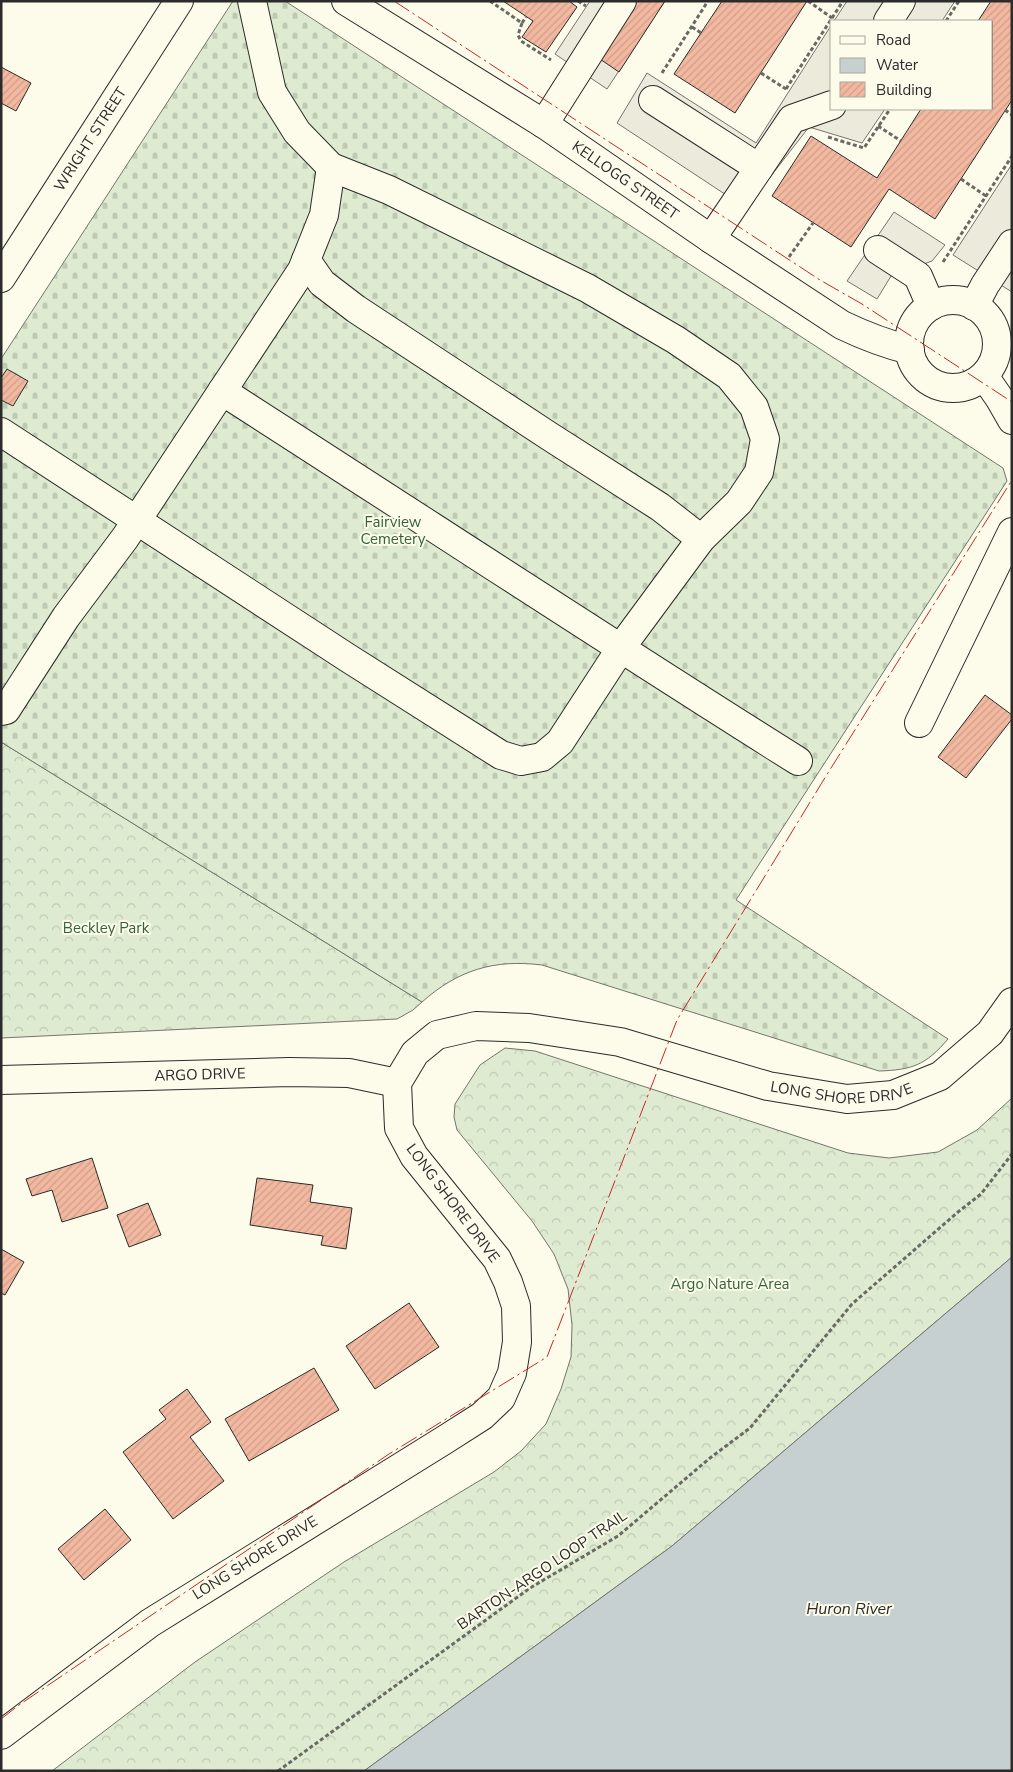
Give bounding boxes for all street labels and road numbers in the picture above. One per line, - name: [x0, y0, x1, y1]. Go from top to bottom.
- street label: WRIGHT STREET: [49, 83, 131, 195]
- street label: KELLOGG STREET: [568, 136, 683, 224]
- street label: ARGO DRIVE: [154, 1063, 246, 1086]
- street label: LONG SHORE DRIVE: [769, 1077, 916, 1109]
- street label: LONG SHORE DRIVE: [402, 1140, 504, 1266]
- street label: BARTON-ARGO LOOP TRAIL: [453, 1506, 631, 1634]
- street label: LONG SHORE DRIVE: [189, 1511, 321, 1604]

